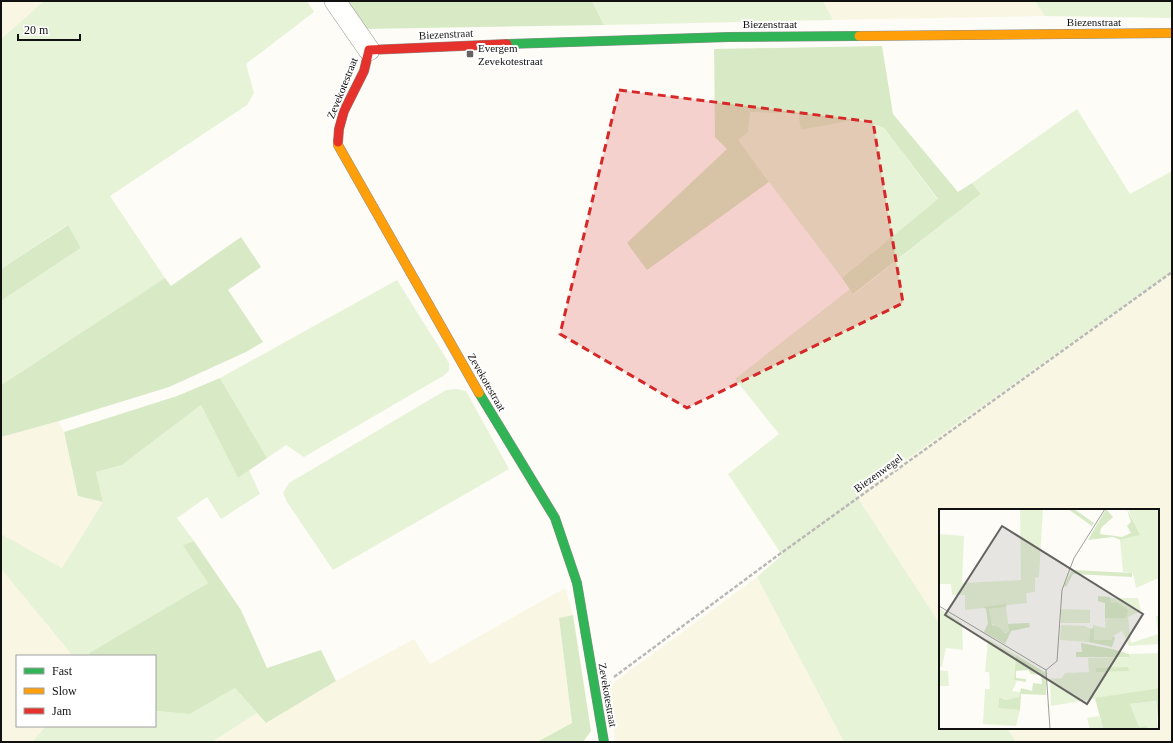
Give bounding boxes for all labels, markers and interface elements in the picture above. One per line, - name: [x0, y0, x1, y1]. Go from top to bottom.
- scale bar: [18, 16, 80, 42]
- street label: Biezenstraat: [1067, 16, 1121, 28]
- street label: Biezenstraat: [743, 18, 797, 30]
- text: 20 m: [24, 23, 49, 37]
- street label: Biezenstraat: [419, 27, 473, 41]
- place label: Evergem Zevekotestraat: [478, 42, 543, 67]
- marker: Evergem Zevekotestraat: [465, 49, 475, 59]
- street label: Zevekotestraat: [324, 56, 360, 120]
- street label: Zevekotestraat: [466, 351, 508, 413]
- street label: Biezenwegel: [851, 451, 905, 495]
- inset map: [939, 509, 1159, 729]
- legend: [16, 655, 156, 727]
- street label: Zevekotestraat: [596, 662, 620, 728]
- text: Fast: [52, 664, 73, 678]
- text: Slow: [52, 684, 77, 698]
- text: Jam: [52, 704, 72, 718]

